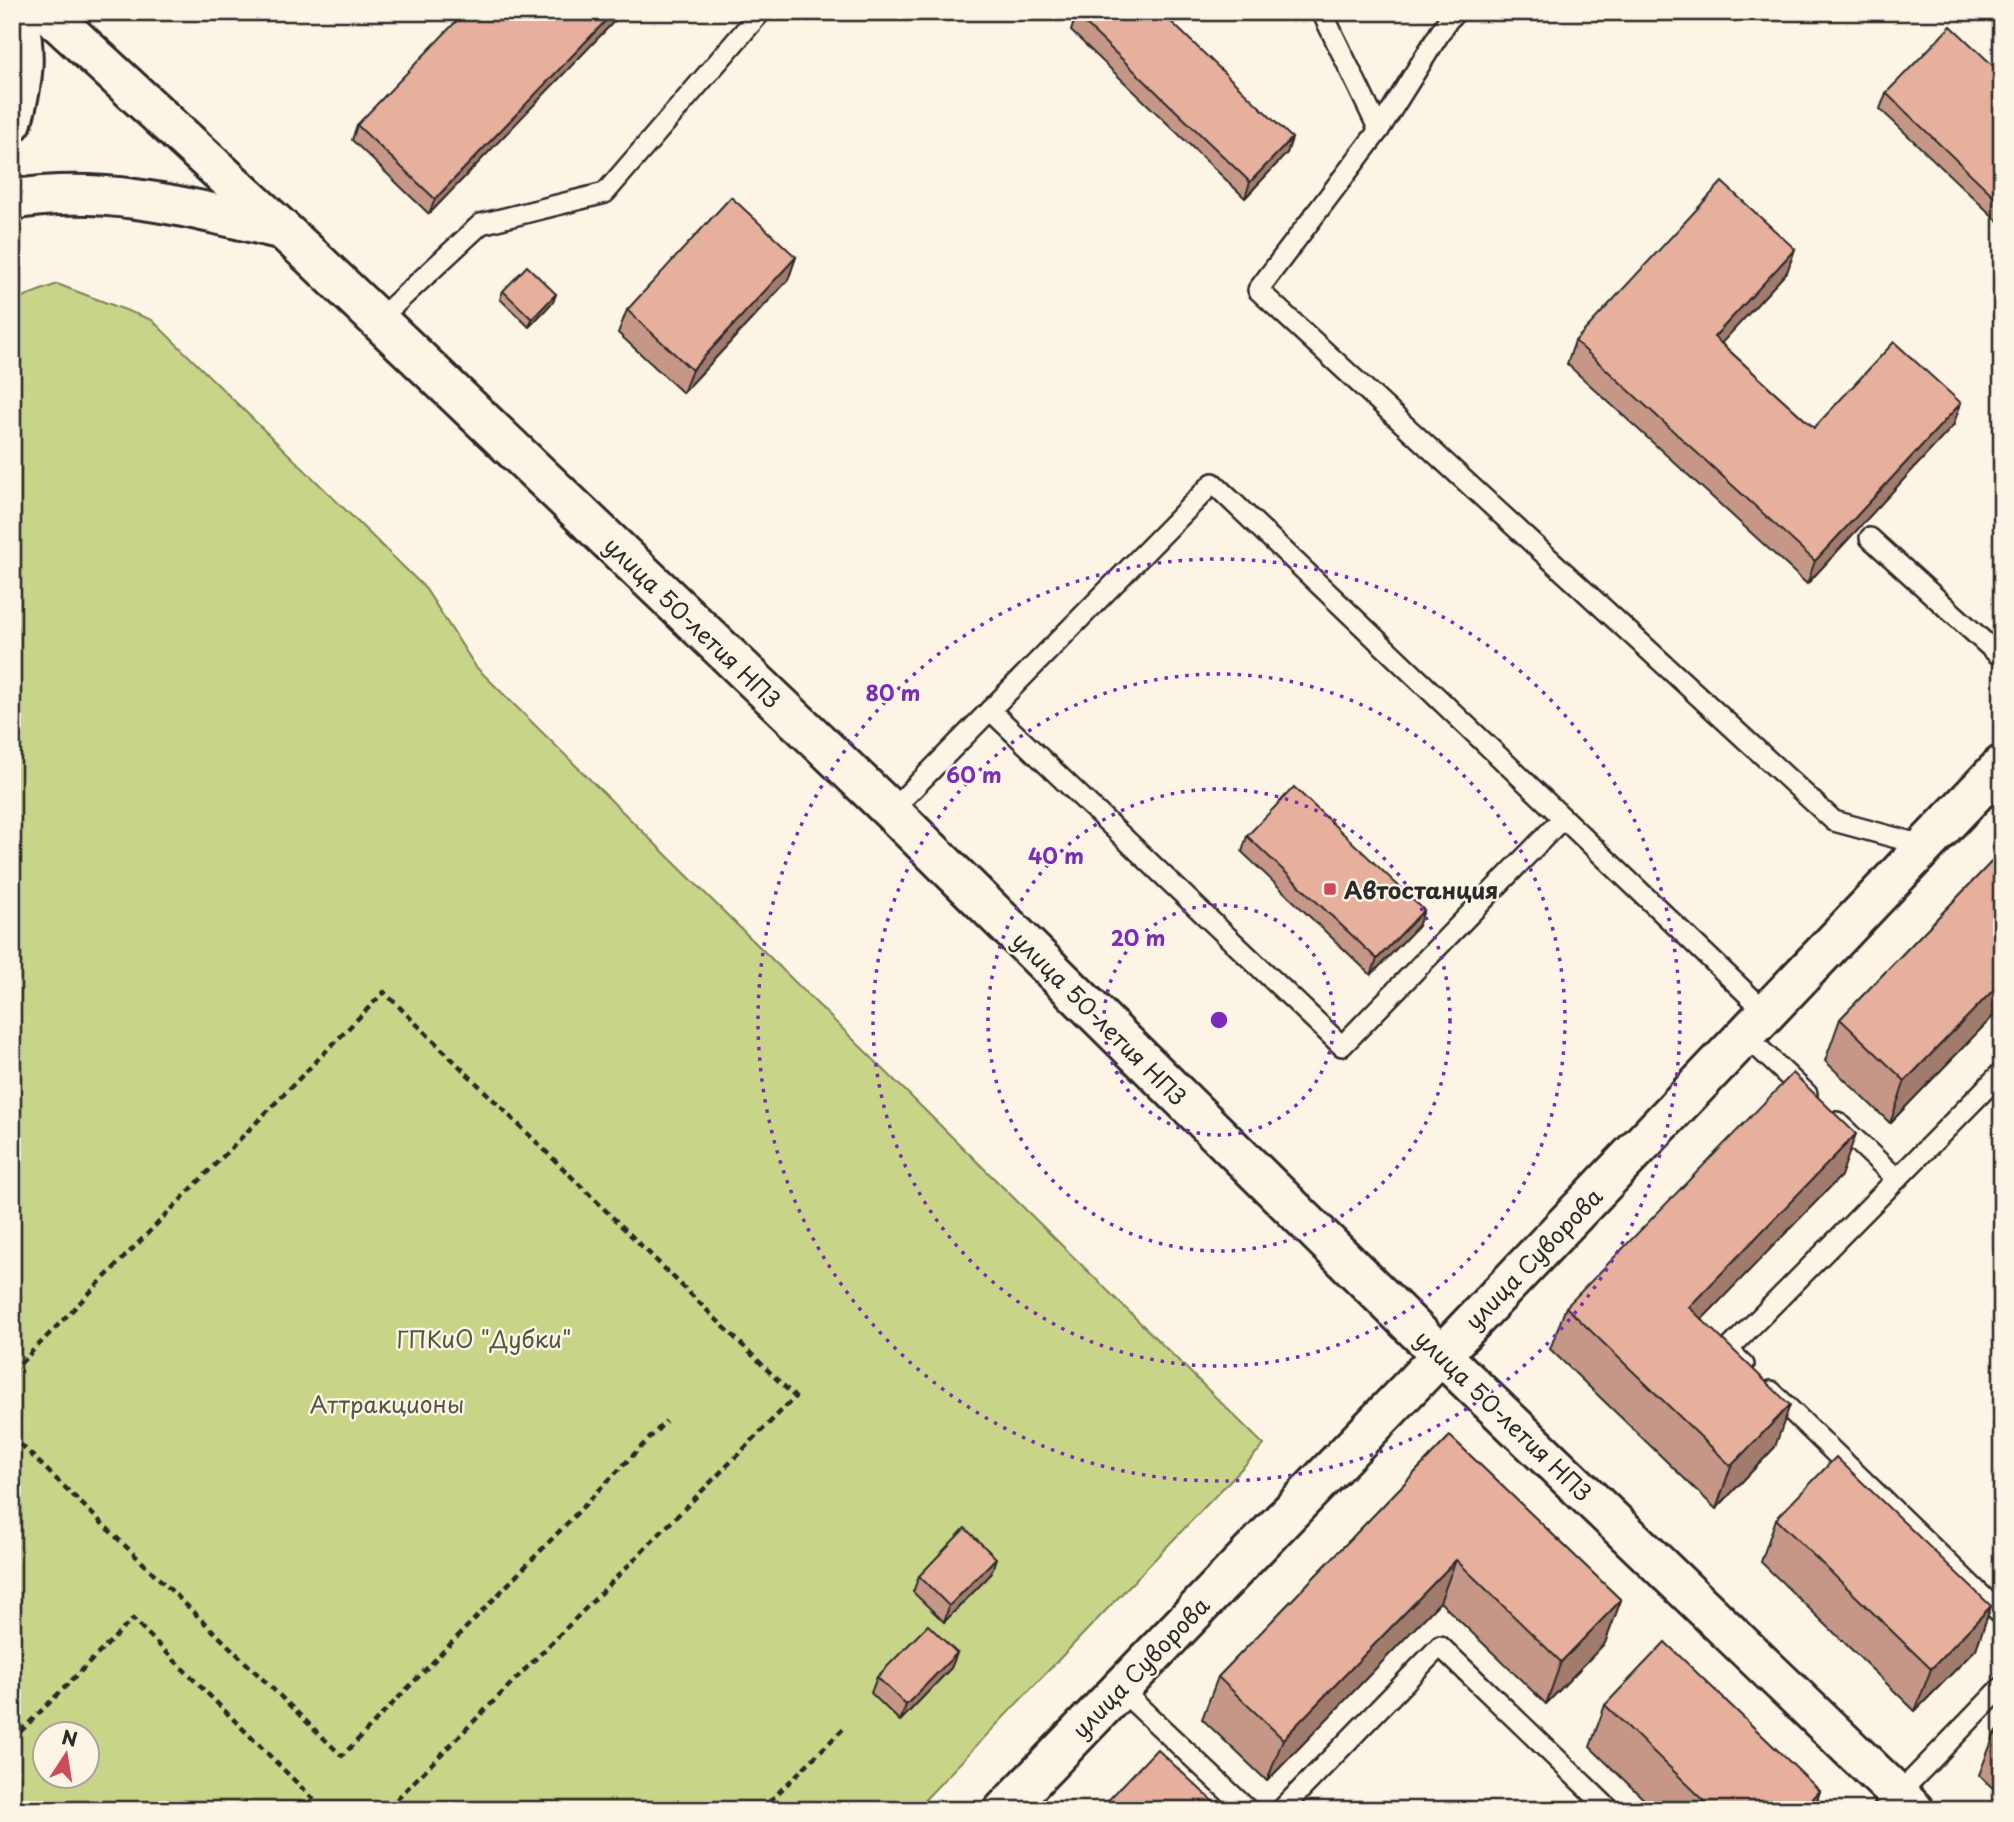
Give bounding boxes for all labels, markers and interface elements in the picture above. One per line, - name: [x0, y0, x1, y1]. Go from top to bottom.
- street label: улица 50-летия НПЗ: [597, 528, 789, 716]
- text: 80 m: [866, 676, 920, 708]
- text: 60 m: [946, 758, 1002, 790]
- text: 40 m: [1028, 839, 1084, 871]
- place label: Автостанция: [1344, 872, 1498, 907]
- marker: Автостанция: [1322, 881, 1338, 897]
- text: 20 m: [1111, 921, 1165, 953]
- street label: улица 50-летия НПЗ: [1005, 923, 1195, 1113]
- centre of rings: [1207, 1008, 1231, 1032]
- street label: улица Суворова: [1456, 1179, 1611, 1337]
- park label: ГПКиО "Дубки": [397, 1321, 571, 1356]
- street label: улица 50-летия НПЗ: [1408, 1321, 1600, 1509]
- park label: Аттракционы: [310, 1386, 464, 1421]
- street label: улица Суворова: [1063, 1588, 1218, 1746]
- north arrow: [32, 1720, 102, 1790]
- text: N: [59, 1722, 80, 1753]

